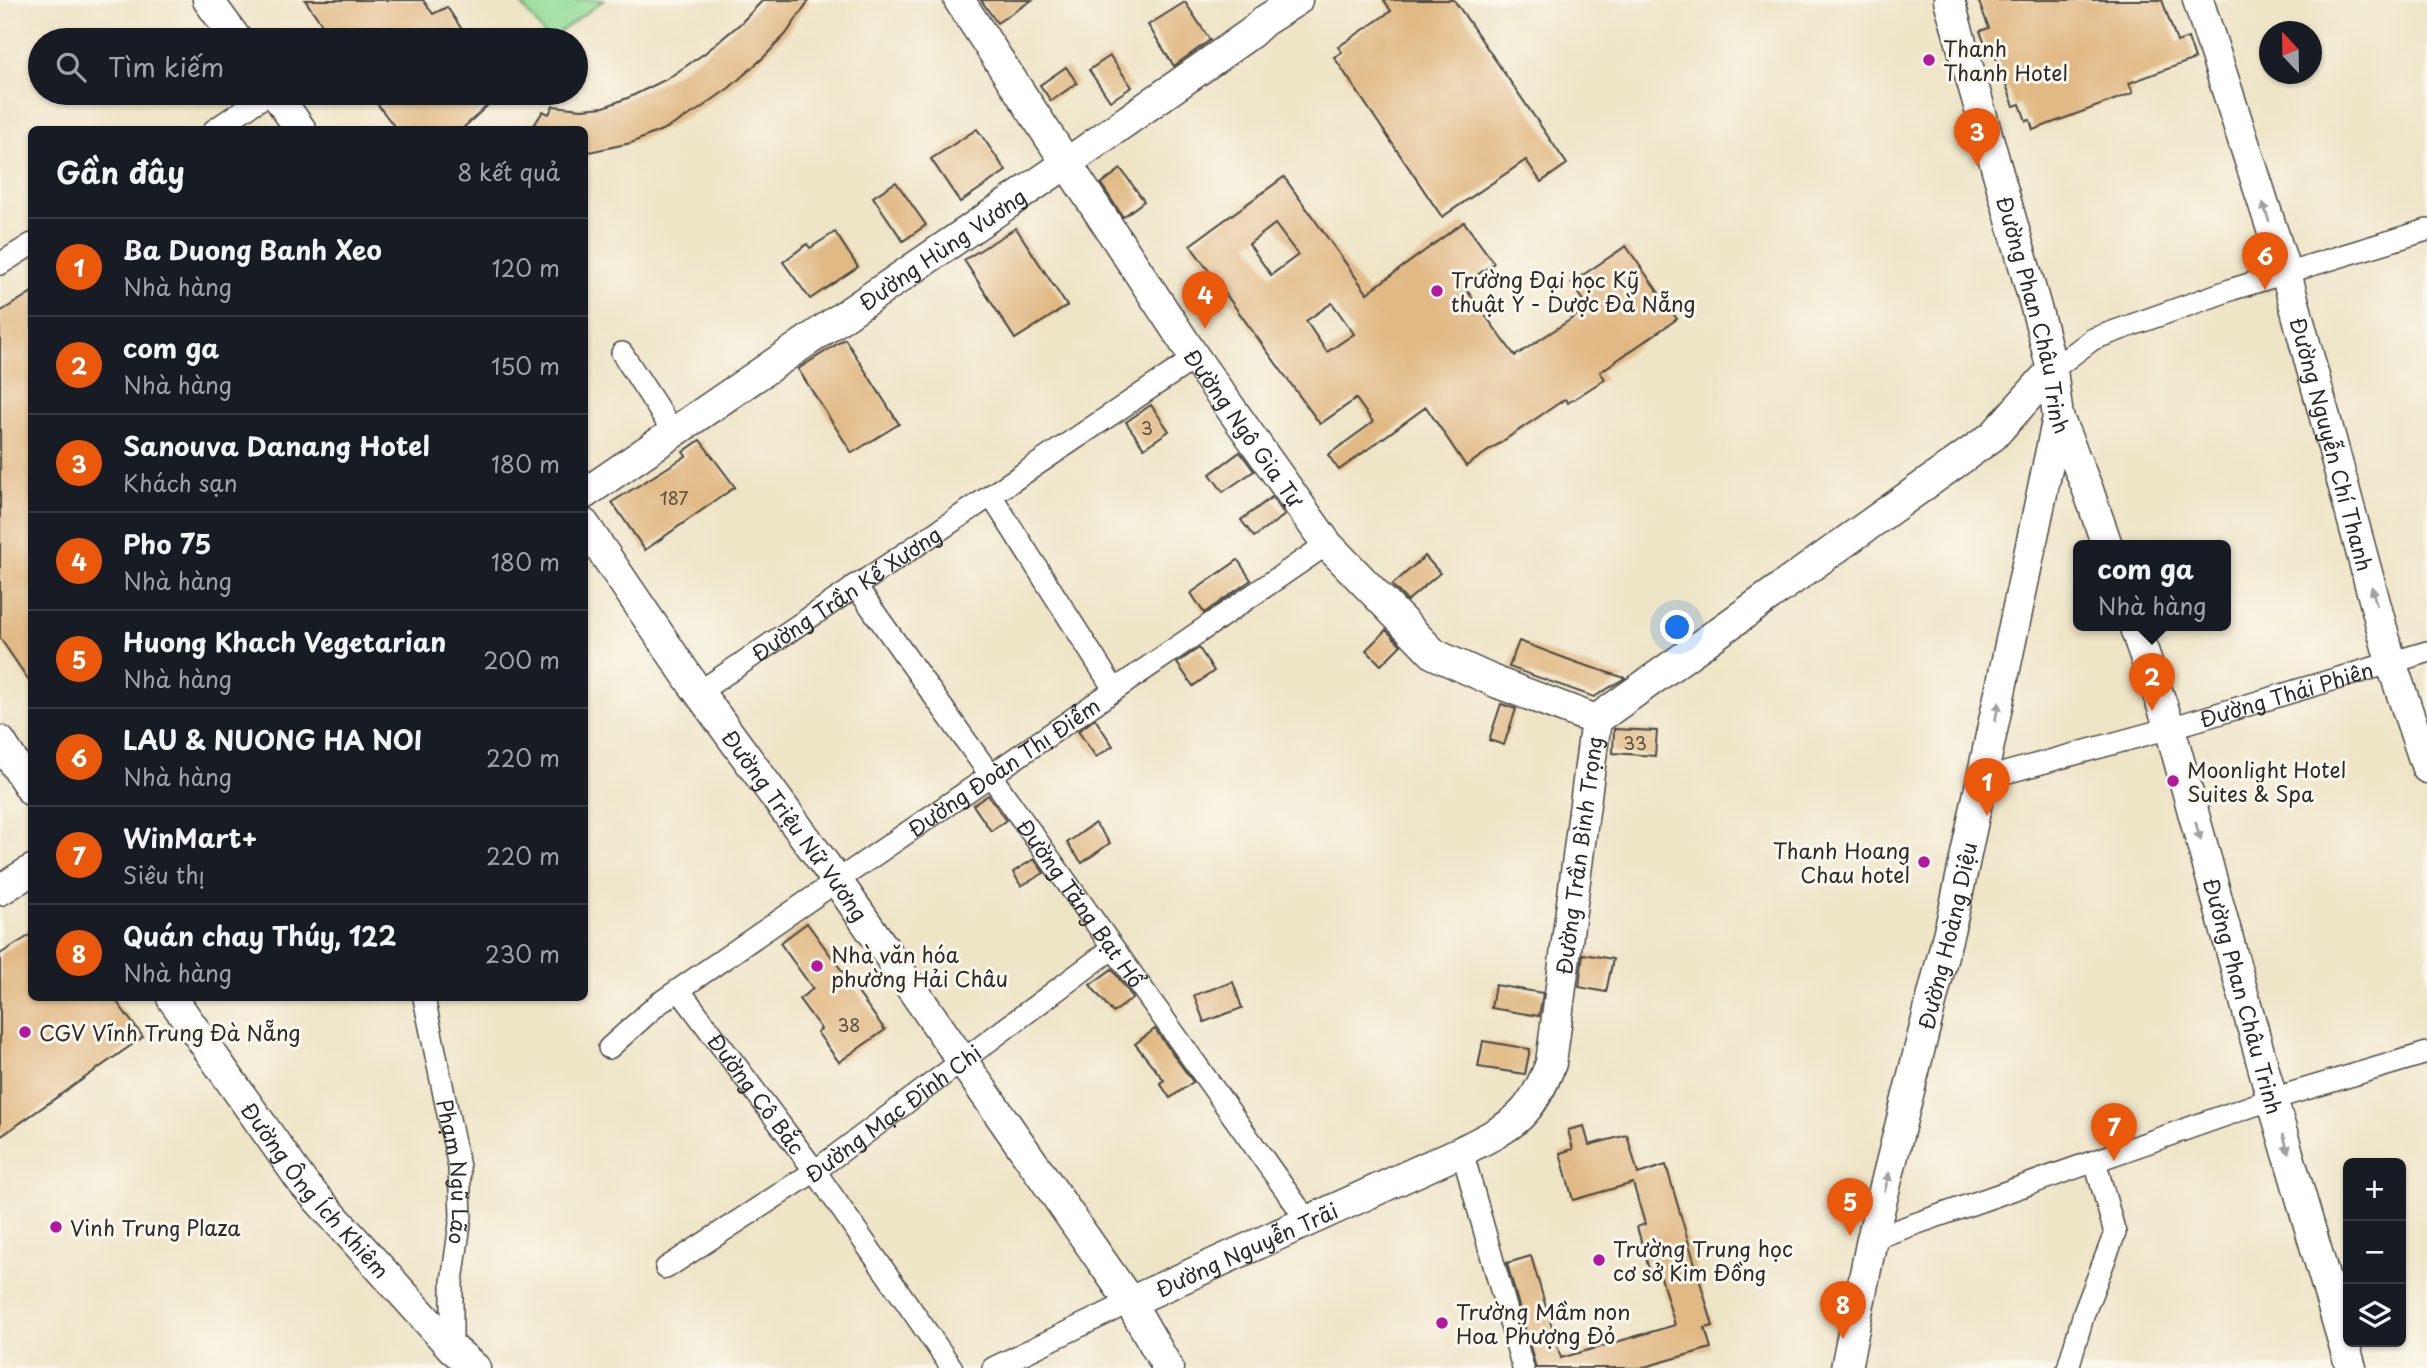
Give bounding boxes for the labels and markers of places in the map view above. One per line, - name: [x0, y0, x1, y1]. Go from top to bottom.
- place label: Thanh Thanh Hotel: [1943, 32, 2068, 88]
- marker: Thanh Thanh Hotel: [1921, 52, 1937, 68]
- pin: 3: [1954, 108, 2000, 166]
- pin: 6: [2242, 232, 2288, 290]
- place label: Trường Đại học Kỹ thuật Y - Dược Đà Nẵng: [1451, 263, 1696, 319]
- pin: 4: [1182, 271, 1228, 329]
- marker: Trường Đại học Kỹ thuật Y - Dược Đà Nẵng: [1429, 283, 1445, 299]
- pin: 2: [2129, 653, 2175, 711]
- place label: Moonlight Hotel Suites & Spa: [2187, 753, 2346, 809]
- pin: 1: [1964, 758, 2010, 816]
- marker: Moonlight Hotel Suites & Spa: [2165, 773, 2181, 789]
- place label: Thanh Hoang Chau hotel: [1773, 834, 1910, 890]
- marker: Thanh Hoang Chau hotel: [1916, 854, 1932, 870]
- place label: Nhà văn hóa phường Hải Châu: [831, 938, 1008, 994]
- marker: Nhà văn hóa phường Hải Châu: [809, 958, 825, 974]
- place label: CGV Vĩnh Trung Đà Nẵng: [39, 1016, 301, 1048]
- marker: CGV Vĩnh Trung Đà Nẵng: [17, 1024, 33, 1040]
- pin: 7: [2091, 1103, 2137, 1161]
- pin: 5: [1827, 1178, 1873, 1236]
- place label: Vinh Trung Plaza: [70, 1211, 241, 1243]
- marker: Vinh Trung Plaza: [48, 1219, 64, 1235]
- place label: Trường Trung học cơ sở Kim Đồng: [1613, 1232, 1793, 1288]
- marker: Trường Trung học cơ sở Kim Đồng: [1591, 1252, 1607, 1268]
- pin: 8: [1820, 1281, 1866, 1339]
- place label: Trường Mầm non Hoa Phượng Đỏ: [1456, 1295, 1630, 1351]
- marker: Trường Mầm non Hoa Phượng Đỏ: [1434, 1315, 1450, 1331]

